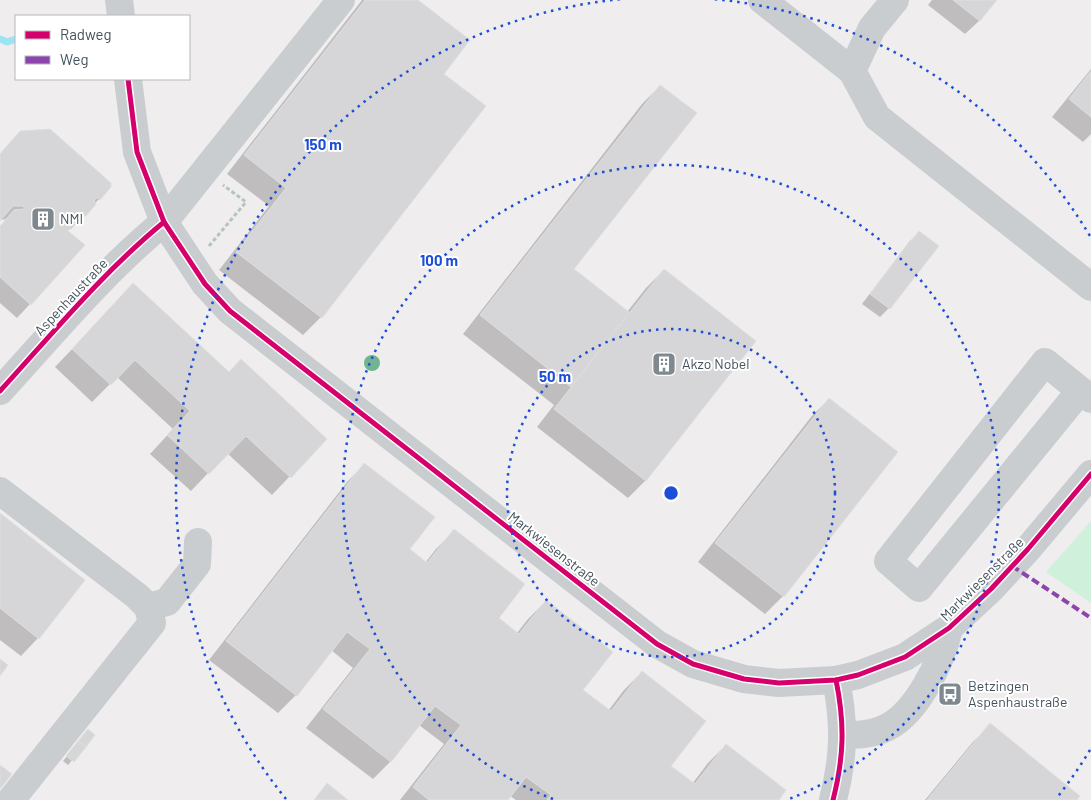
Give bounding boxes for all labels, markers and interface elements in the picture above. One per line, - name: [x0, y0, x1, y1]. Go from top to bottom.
- legend: [15, 15, 190, 80]
- text: Radweg: [60, 25, 112, 43]
- text: Weg: [60, 50, 88, 68]
- text: 150 m: [304, 135, 342, 153]
- building icon: NMI: [30, 206, 56, 232]
- place label: NMI: [60, 210, 83, 227]
- text: 100 m: [420, 251, 458, 269]
- street label: Aspenhaustraße: [31, 255, 111, 339]
- building icon: Akzo Nobel: [651, 351, 677, 377]
- place label: Akzo Nobel: [682, 355, 750, 372]
- text: 50 m: [539, 367, 571, 385]
- centre of rings: [662, 484, 680, 502]
- street label: Markwiesenstraße: [505, 508, 603, 590]
- street label: Markwiesenstraße: [936, 533, 1027, 624]
- place label: Betzingen Aspenhaustraße: [968, 677, 1067, 710]
- bus stop icon: Betzingen Aspenhaustraße: [937, 681, 963, 707]

